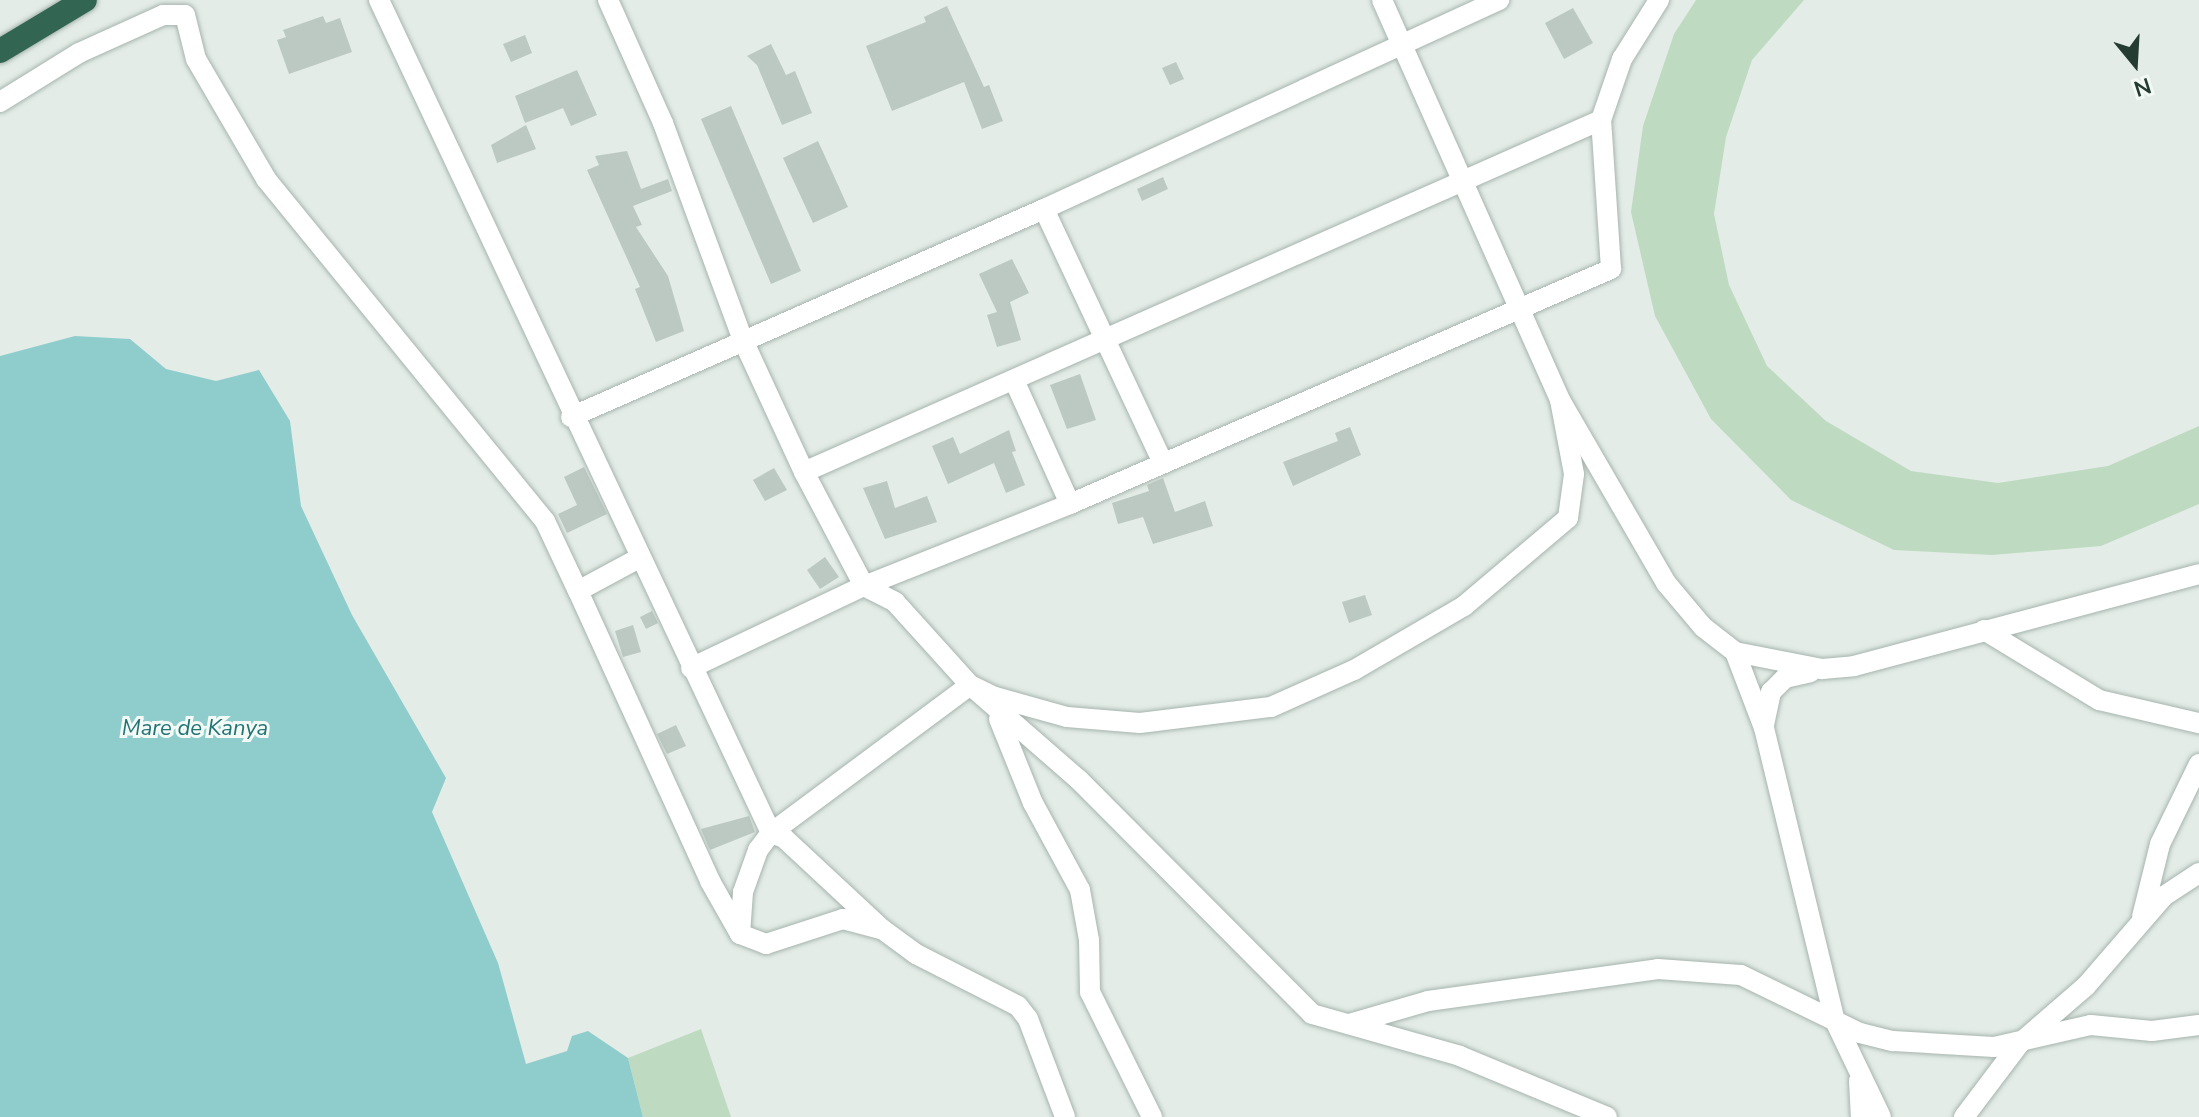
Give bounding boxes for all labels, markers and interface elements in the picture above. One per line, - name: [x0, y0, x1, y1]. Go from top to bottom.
- north arrow: [2095, 24, 2175, 104]
- text: N: [2130, 70, 2155, 104]
- water label: Mare de Kanya: [122, 716, 268, 742]

